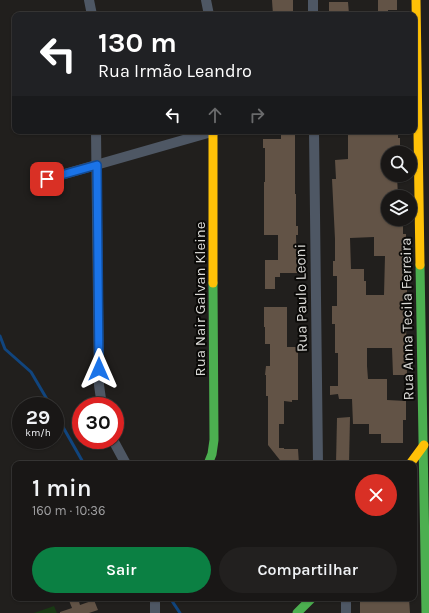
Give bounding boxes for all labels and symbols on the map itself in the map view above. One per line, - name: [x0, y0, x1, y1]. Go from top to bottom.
- pin: [30, 162, 64, 196]
- street label: Rua Nair Galvan Kleine: [191, 222, 209, 376]
- street label: Rua Anna Tecila Ferreira: [397, 237, 417, 401]
- street label: Rua Paulo Leoni: [291, 244, 311, 352]
- position arrow: [78, 348, 120, 390]
- speed limit sign: 30: [72, 397, 124, 449]

